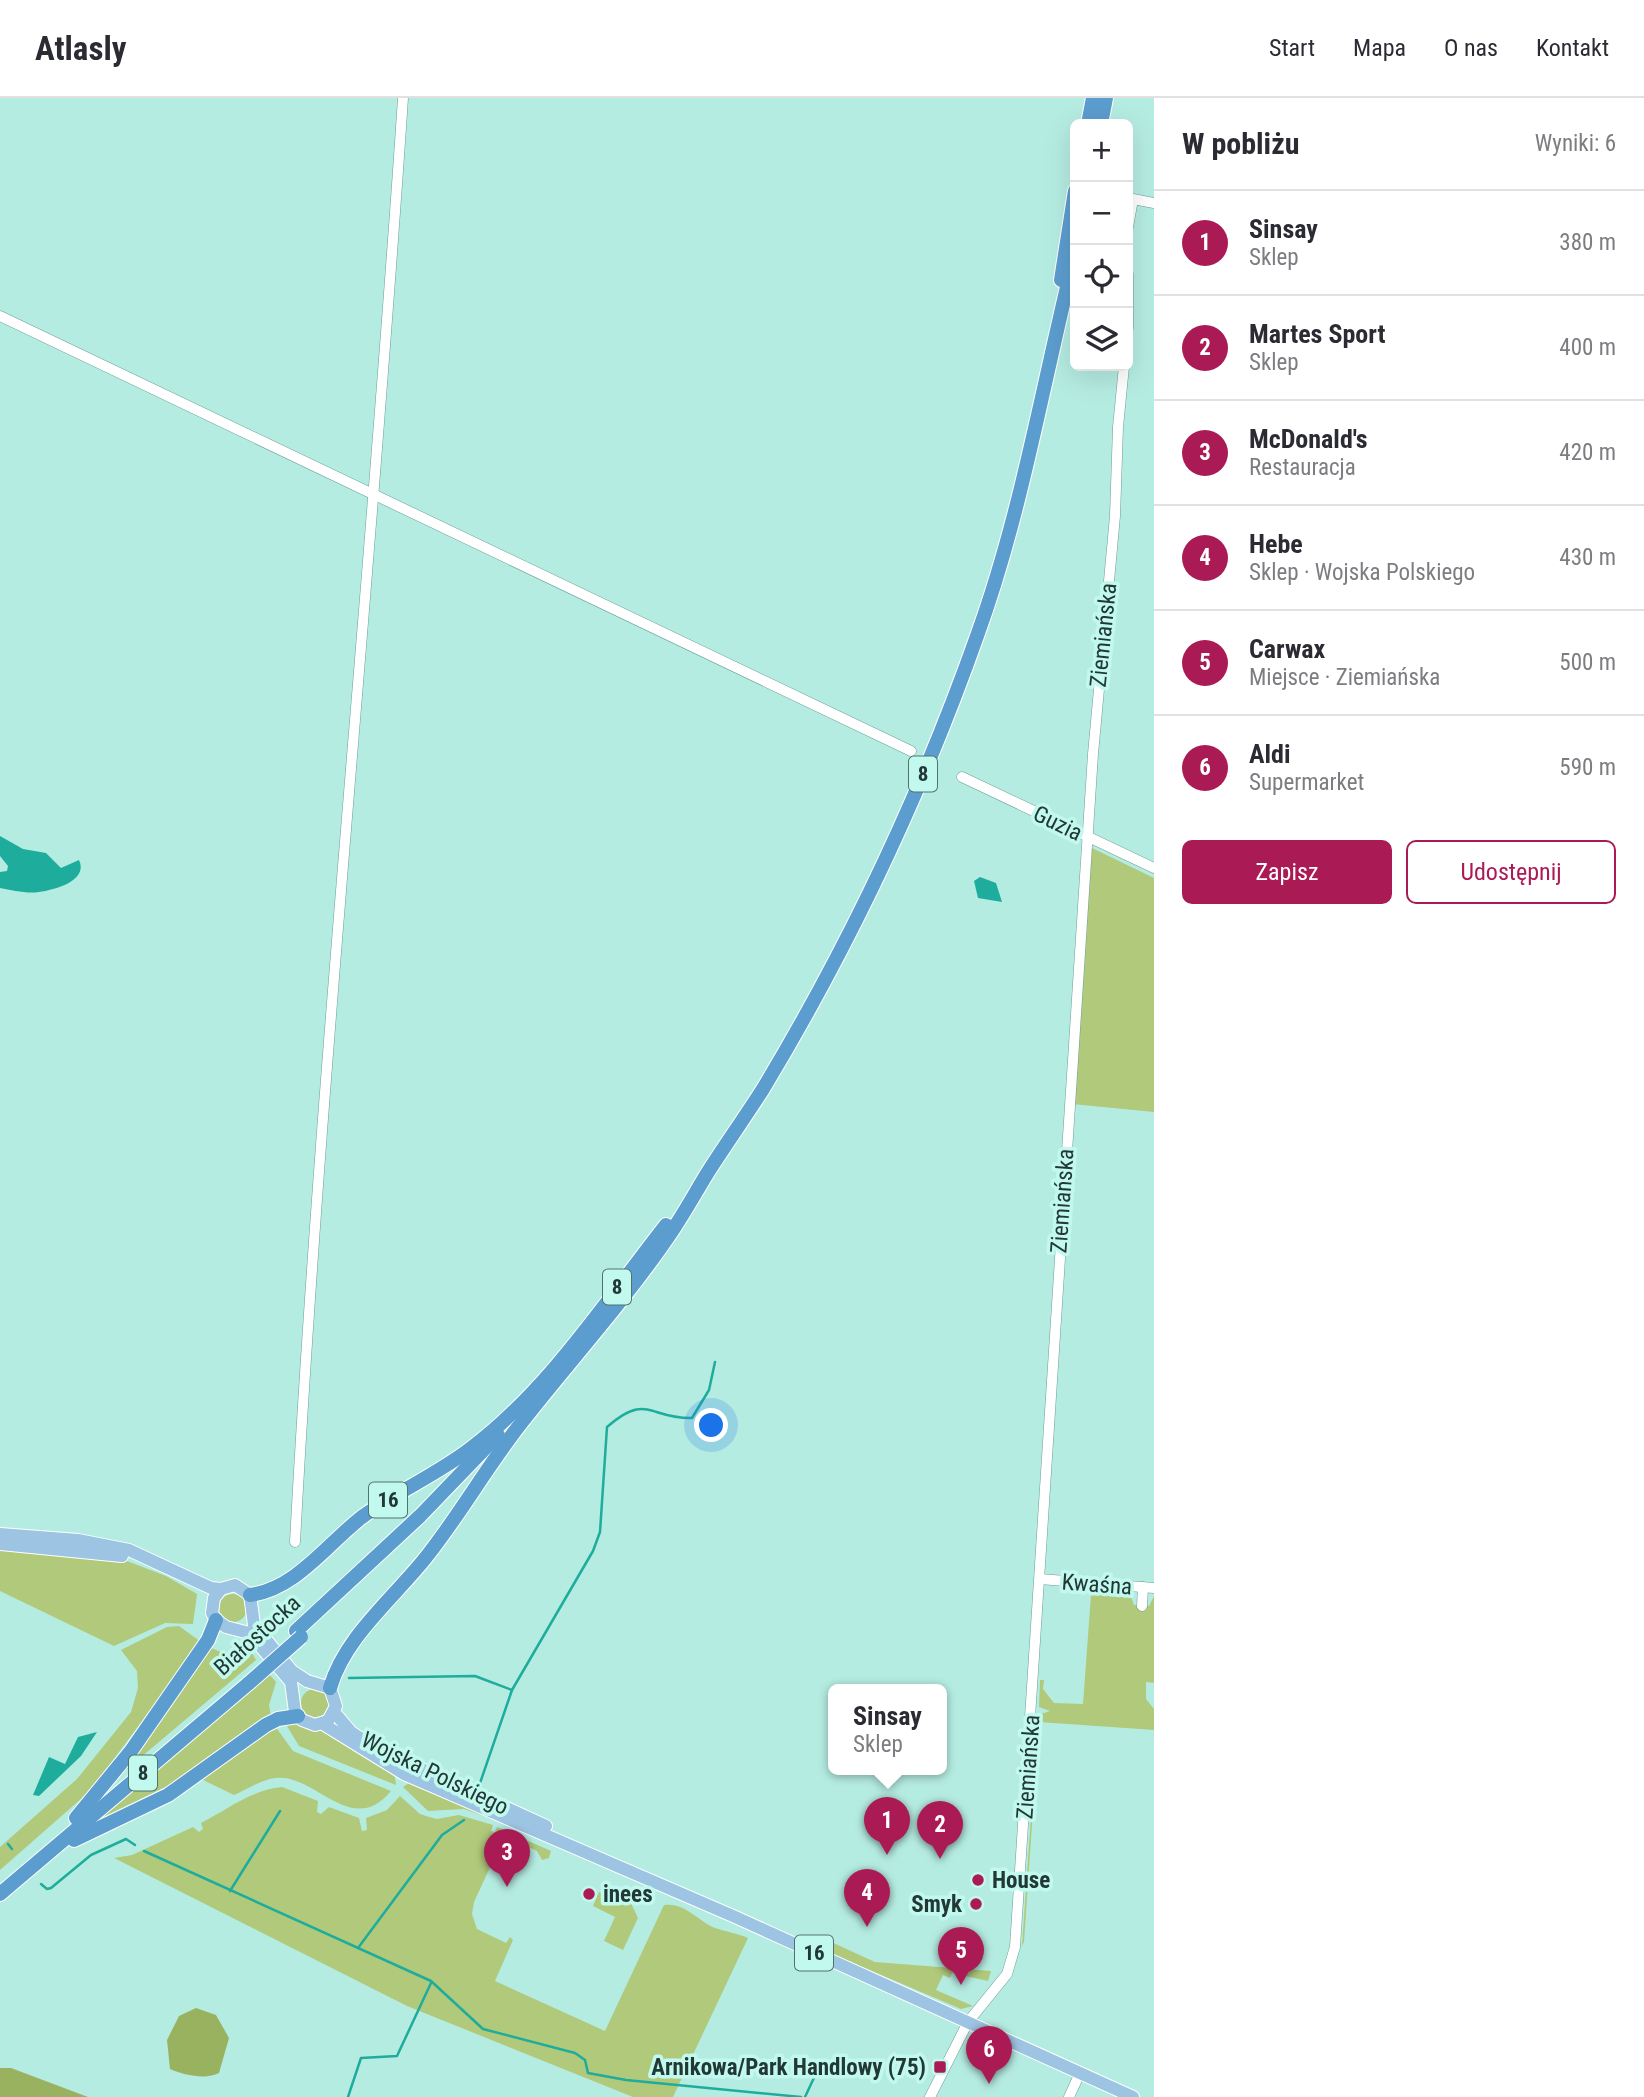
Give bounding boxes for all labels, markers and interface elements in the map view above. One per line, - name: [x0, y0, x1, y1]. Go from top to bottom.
- text: Atlasly: [35, 29, 126, 68]
- text: Start: [1269, 34, 1315, 62]
- text: Mapa: [1353, 34, 1406, 62]
- text: O nas: [1444, 34, 1498, 62]
- text: Kontakt: [1536, 34, 1609, 62]
- map controls: [1070, 119, 1133, 371]
- button: +: [1070, 119, 1133, 182]
- text: W pobliżu: [1182, 126, 1299, 161]
- text: Wyniki: 6: [1535, 130, 1616, 157]
- button: −: [1070, 182, 1133, 245]
- text: Sinsay: [1249, 214, 1318, 244]
- text: 1: [1199, 229, 1211, 256]
- text: 380 m: [1559, 229, 1616, 256]
- text: Sklep: [1249, 244, 1299, 271]
- button: locate: [1070, 245, 1133, 308]
- button: layers: [1070, 308, 1133, 371]
- text: Martes Sport: [1249, 319, 1385, 349]
- text: 2: [1199, 334, 1211, 361]
- text: 400 m: [1559, 334, 1616, 361]
- text: Sklep: [1249, 349, 1299, 376]
- text: McDonald's: [1249, 424, 1368, 454]
- text: 3: [1199, 439, 1211, 466]
- text: 420 m: [1559, 439, 1616, 466]
- text: Restauracja: [1249, 454, 1356, 481]
- text: Hebe: [1249, 529, 1303, 559]
- text: 4: [1199, 544, 1211, 571]
- text: 430 m: [1559, 544, 1616, 571]
- text: Sklep · Wojska Polskiego: [1249, 559, 1475, 586]
- street label: Ziemiańska: [1085, 582, 1122, 689]
- text: Carwax: [1249, 634, 1325, 664]
- text: 5: [1199, 649, 1211, 676]
- text: 500 m: [1559, 649, 1616, 676]
- text: Miejsce · Ziemiańska: [1249, 664, 1440, 691]
- text: Aldi: [1249, 739, 1291, 769]
- text: 6: [1199, 754, 1211, 781]
- text: 590 m: [1559, 754, 1616, 781]
- road number: 8: [909, 756, 937, 792]
- text: Supermarket: [1249, 769, 1364, 796]
- street label: Guzia: [1029, 800, 1087, 847]
- button: Zapisz: [1182, 840, 1392, 904]
- button: Udostępnij: [1406, 840, 1616, 904]
- street label: Ziemiańska: [1045, 1148, 1080, 1254]
- road number: 8: [603, 1270, 631, 1304]
- your location: [694, 1408, 728, 1442]
- road number: 16: [369, 1482, 407, 1518]
- street label: Kwaśna: [1061, 1569, 1133, 1600]
- street label: Białostocka: [209, 1590, 306, 1681]
- popup: [828, 1684, 947, 1775]
- text: Sinsay: [853, 1701, 922, 1731]
- street label: Ziemiańska: [1011, 1714, 1046, 1820]
- street label: Wojska Polskiego: [357, 1726, 513, 1821]
- text: Sklep: [853, 1731, 903, 1758]
- road number: 8: [129, 1756, 157, 1790]
- pin: 1: [864, 1797, 910, 1855]
- pin: 2: [917, 1801, 963, 1859]
- pin: 3: [484, 1829, 530, 1887]
- place label: House: [992, 1867, 1050, 1894]
- pin: 4: [844, 1869, 890, 1927]
- marker: House: [970, 1872, 986, 1888]
- place label: inees: [603, 1881, 653, 1908]
- marker: inees: [581, 1886, 597, 1902]
- place label: Smyk: [911, 1891, 963, 1918]
- marker: Smyk: [968, 1896, 984, 1912]
- pin: 5: [938, 1927, 984, 1985]
- road number: 16: [795, 1936, 833, 1970]
- pin: 6: [966, 2026, 1012, 2084]
- place label: Arnikowa/Park Handlowy (75): [651, 2054, 926, 2081]
- marker: Arnikowa/Park Handlowy (75): [932, 2059, 948, 2075]

